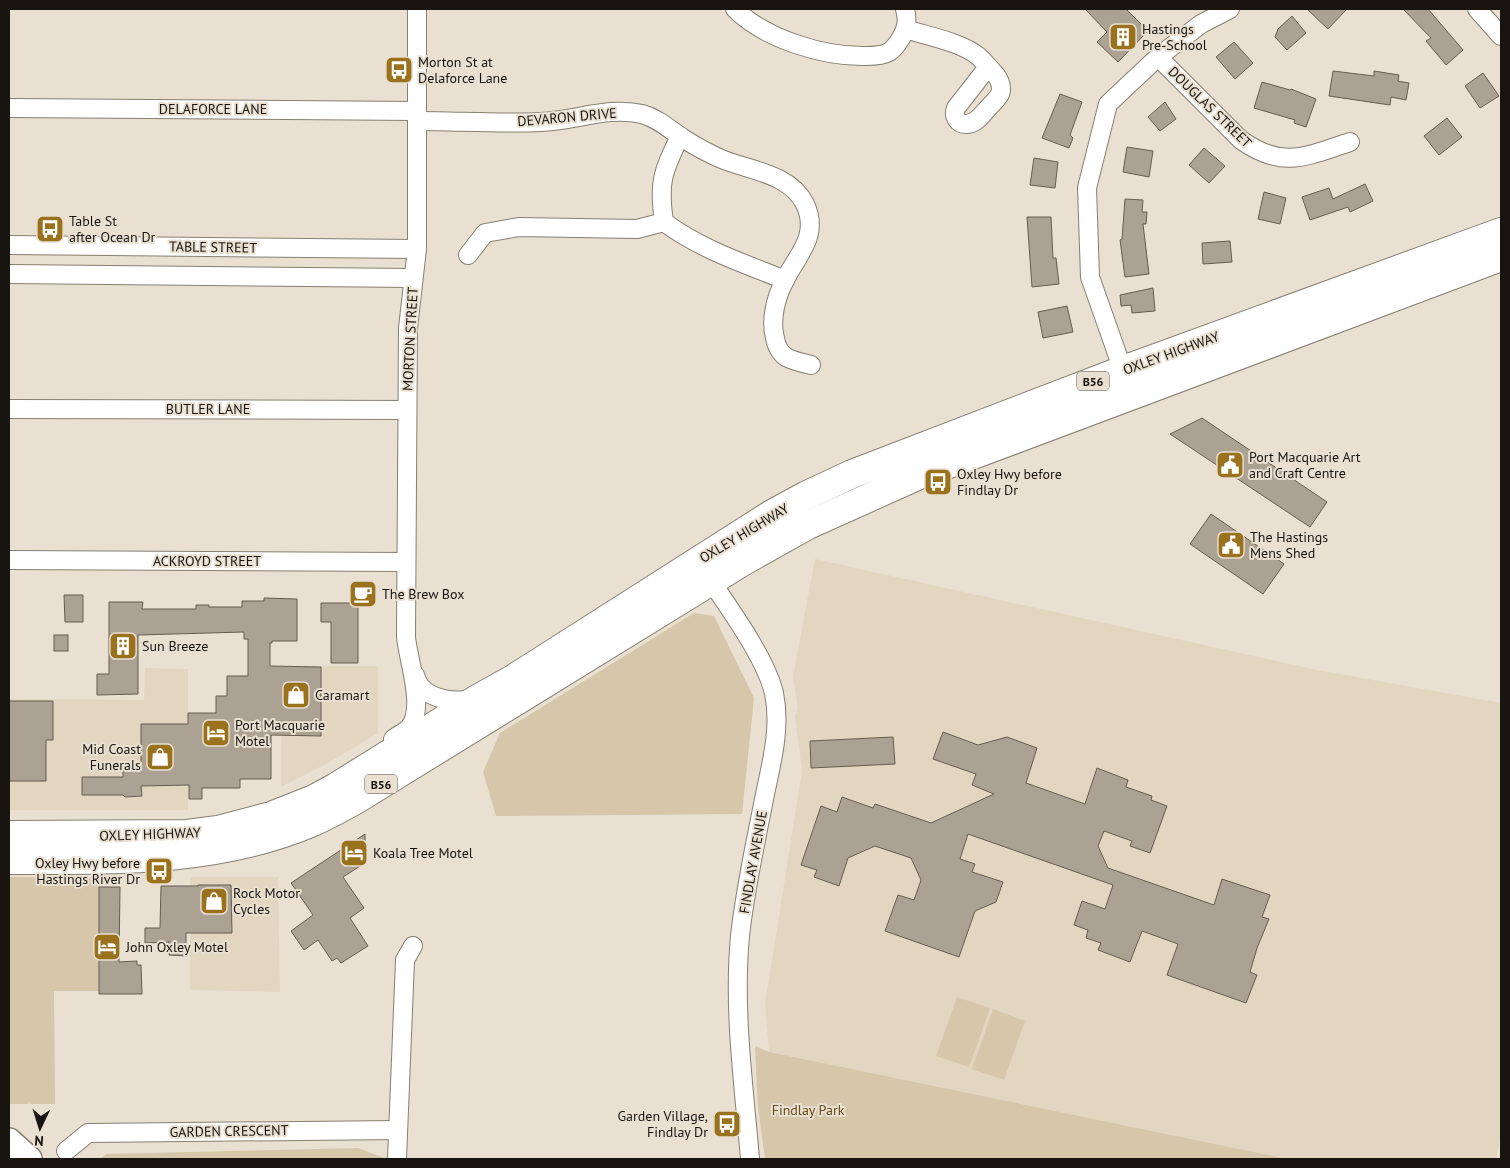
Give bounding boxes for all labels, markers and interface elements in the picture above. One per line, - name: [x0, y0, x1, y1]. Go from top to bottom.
- place label: Hastings Pre-School: [1142, 20, 1207, 54]
- building icon: Hastings Pre-School: [1108, 22, 1138, 52]
- place label: Morton St at Delaforce Lane: [418, 53, 507, 87]
- bus stop icon: Morton St at Delaforce Lane: [384, 55, 414, 85]
- street label: DOUGLAS STREET: [1164, 63, 1256, 152]
- street label: DELAFORCE LANE: [159, 100, 267, 118]
- street label: DEVARON DRIVE: [517, 104, 617, 130]
- place label: Table St after Ocean Dr: [69, 212, 156, 246]
- bus stop icon: Table St after Ocean Dr: [35, 214, 65, 244]
- street label: TABLE STREET: [169, 237, 257, 257]
- street label: MORTON STREET: [398, 286, 422, 392]
- street label: OXLEY HIGHWAY: [1120, 327, 1222, 379]
- road number: B56: [1077, 372, 1109, 391]
- street label: BUTLER LANE: [166, 400, 250, 418]
- place label: Port Macquarie Art and Craft Centre: [1249, 448, 1361, 482]
- public building icon: Port Macquarie Art and Craft Centre: [1215, 450, 1245, 480]
- place label: Oxley Hwy before Findlay Dr: [957, 465, 1062, 499]
- bus stop icon: Oxley Hwy before Findlay Dr: [923, 467, 953, 497]
- street label: OXLEY HIGHWAY: [696, 499, 792, 567]
- place label: The Hastings Mens Shed: [1250, 528, 1328, 562]
- public building icon: The Hastings Mens Shed: [1216, 530, 1246, 560]
- street label: ACKROYD STREET: [153, 552, 261, 570]
- cafe icon: The Brew Box: [348, 579, 378, 609]
- place label: The Brew Box: [382, 585, 464, 603]
- building icon: Sun Breeze: [108, 631, 138, 661]
- place label: Sun Breeze: [142, 637, 208, 655]
- shop icon: Caramart: [281, 680, 311, 710]
- place label: Caramart: [315, 686, 370, 704]
- place label: Port Macquarie Motel: [235, 716, 325, 750]
- hotel icon: Port Macquarie Motel: [201, 718, 231, 748]
- place label: Mid Coast Funerals: [82, 740, 141, 774]
- shop icon: Mid Coast Funerals: [145, 742, 175, 772]
- road number: B56: [365, 774, 397, 794]
- street label: FINDLAY AVENUE: [735, 809, 771, 915]
- street label: OXLEY HIGHWAY: [99, 823, 201, 845]
- hotel icon: Koala Tree Motel: [339, 838, 369, 868]
- place label: Koala Tree Motel: [373, 844, 473, 862]
- place label: Oxley Hwy before Hastings River Dr: [35, 854, 140, 888]
- bus stop icon: Oxley Hwy before Hastings River Dr: [144, 856, 174, 886]
- place label: Rock Motor Cycles: [233, 884, 300, 918]
- shop icon: Rock Motor Cycles: [199, 886, 229, 916]
- hotel icon: John Oxley Motel: [92, 932, 122, 962]
- place label: John Oxley Motel: [125, 938, 228, 956]
- park label: Findlay Park: [772, 1101, 845, 1119]
- north arrow: [15, 1103, 65, 1153]
- place label: Garden Village, Findlay Dr: [618, 1107, 708, 1141]
- bus stop icon: Garden Village, Findlay Dr: [712, 1109, 742, 1139]
- street label: GARDEN CRESCENT: [169, 1121, 289, 1141]
- text: N: [34, 1132, 44, 1150]

